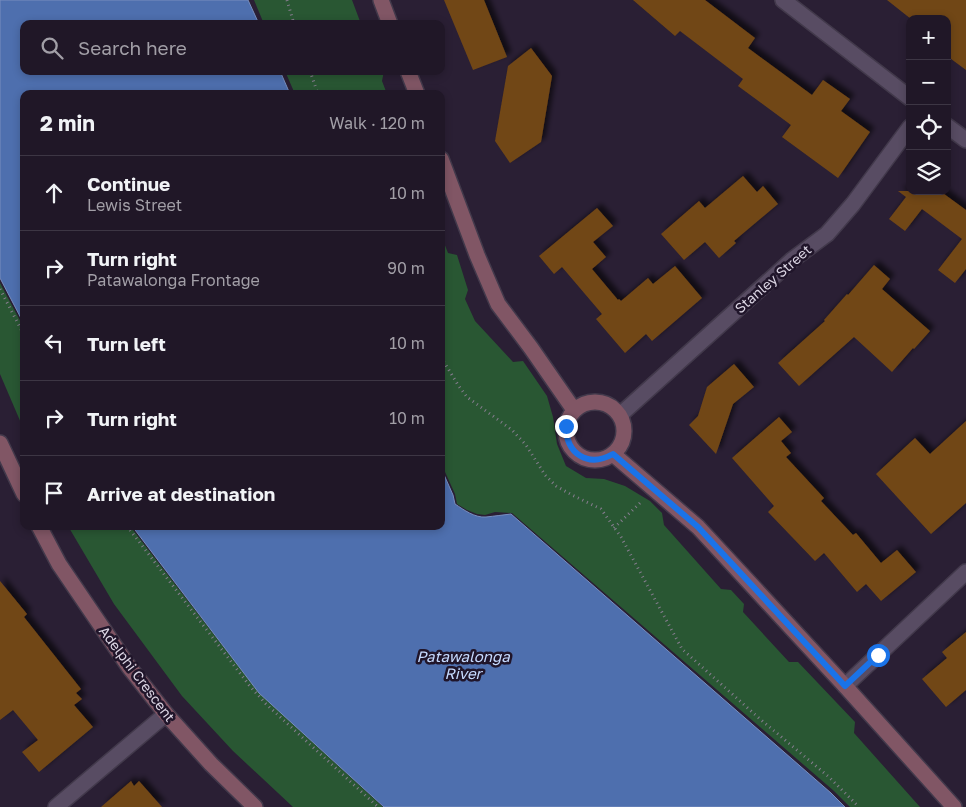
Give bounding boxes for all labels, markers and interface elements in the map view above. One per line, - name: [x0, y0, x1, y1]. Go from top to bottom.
- map controls: [906, 15, 951, 195]
- button: +: [906, 15, 951, 60]
- search box: [20, 20, 445, 75]
- icon: search: [38, 34, 66, 62]
- text: Search here: [78, 36, 187, 59]
- button: −: [906, 60, 951, 105]
- button: locate: [906, 105, 951, 150]
- text: 2 min: [40, 110, 95, 136]
- text: Walk · 120 m: [329, 113, 425, 133]
- button: layers: [906, 150, 951, 195]
- text: Continue: [87, 172, 170, 195]
- icon: ahead: [40, 179, 68, 207]
- text: 10 m: [389, 183, 425, 203]
- text: Lewis Street: [87, 195, 182, 215]
- street label: Stanley Street: [731, 241, 814, 316]
- text: Turn right: [87, 247, 177, 270]
- icon: right: [40, 254, 68, 282]
- text: 90 m: [387, 258, 425, 278]
- text: Patawalonga Frontage: [87, 270, 260, 290]
- icon: left: [40, 329, 68, 357]
- text: Turn left: [87, 332, 166, 355]
- text: 10 m: [389, 333, 425, 353]
- icon: right: [40, 404, 68, 432]
- text: Turn right: [87, 407, 177, 430]
- text: 10 m: [389, 408, 425, 428]
- route end: [555, 415, 578, 438]
- icon: arrive: [40, 479, 68, 507]
- text: Arrive at destination: [87, 482, 275, 505]
- street label: Adelphi Crescent: [96, 623, 179, 725]
- route start: [867, 644, 890, 667]
- water label: Patawalonga River: [416, 647, 510, 682]

